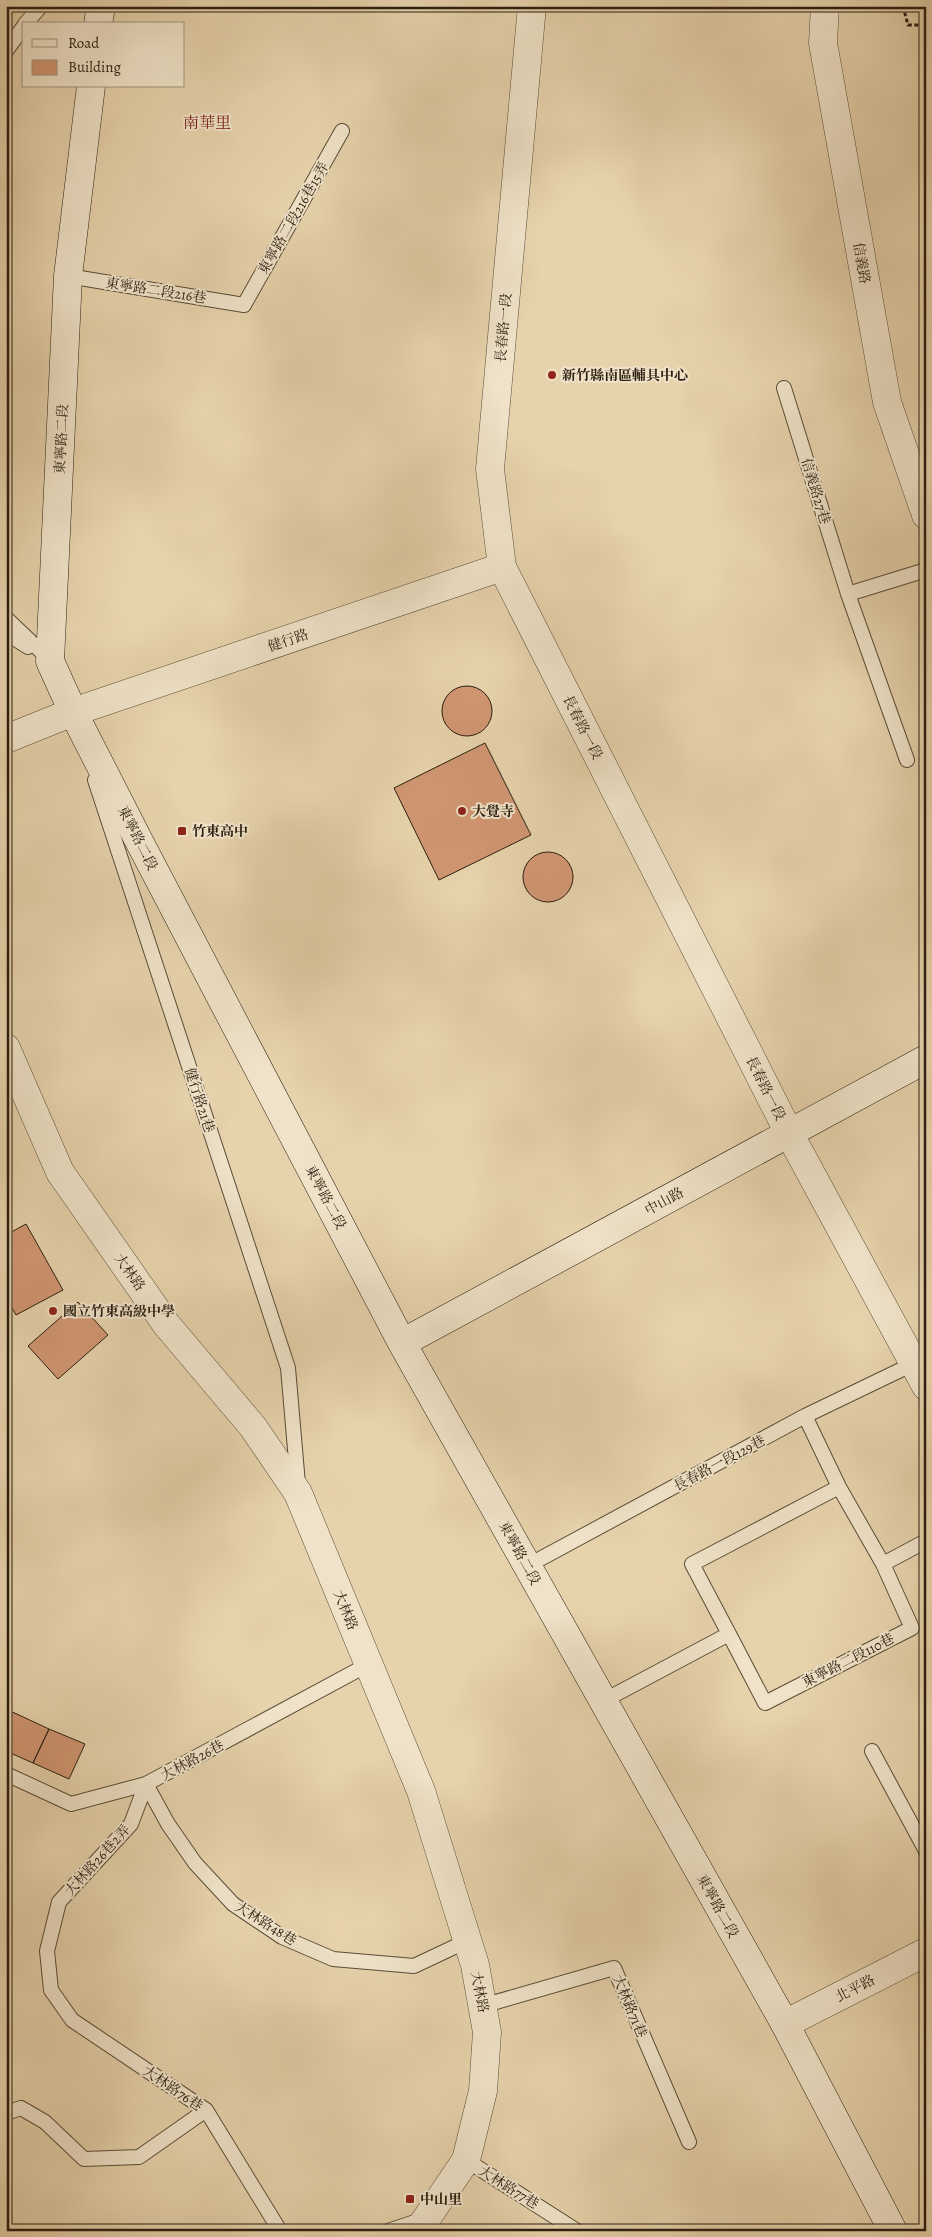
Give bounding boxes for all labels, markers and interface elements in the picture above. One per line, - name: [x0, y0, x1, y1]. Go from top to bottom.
- legend: [22, 22, 185, 88]
- text: Road: [68, 33, 100, 53]
- text: Building: [68, 57, 121, 77]
- district label: 南華里: [183, 112, 231, 134]
- street label: 東寧路二段216巷15弄: [254, 159, 333, 278]
- street label: 信義路: [849, 241, 875, 285]
- street label: 東寧路二段216巷: [104, 273, 208, 308]
- street label: 長春路一段: [491, 292, 516, 364]
- place label: 新竹縣南區輔具中心: [562, 366, 688, 385]
- marker: 新竹縣南區輔具中心: [546, 369, 558, 381]
- street label: 東寧路二段: [50, 404, 73, 474]
- street label: 信義路27巷: [796, 456, 835, 527]
- street label: 健行路: [265, 625, 311, 656]
- street label: 長春路一段: [558, 692, 607, 763]
- place label: 大覺寺: [472, 802, 514, 821]
- street label: 東寧路二段: [113, 803, 162, 874]
- marker: 大覺寺: [456, 805, 468, 817]
- place label: 竹東高中: [192, 822, 248, 841]
- marker: 竹東高中: [176, 825, 188, 837]
- street label: 長春路一段: [741, 1053, 790, 1124]
- street label: 健行路21巷: [180, 1065, 219, 1135]
- street label: 東寧路二段: [301, 1162, 350, 1233]
- street label: 中山路: [641, 1183, 687, 1220]
- street label: 大林路: [110, 1250, 149, 1295]
- place label: 國立竹東高級中學: [63, 1302, 175, 1321]
- marker: 國立竹東高級中學: [47, 1305, 59, 1317]
- street label: 長春路一段129巷: [670, 1431, 769, 1496]
- street label: 東寧路二段: [494, 1518, 545, 1588]
- street label: 大林路: [329, 1587, 362, 1633]
- street label: 東寧路二段110巷: [799, 1629, 898, 1692]
- street label: 大林路26巷: [157, 1736, 227, 1785]
- street label: 大林路26巷2弄: [60, 1821, 134, 1900]
- street label: 東寧路二段: [692, 1871, 743, 1941]
- street label: 大林路48巷: [231, 1897, 300, 1950]
- street label: 大林路: [466, 1970, 493, 2015]
- street label: 北平路: [832, 1970, 878, 2006]
- street label: 大林路71巷: [608, 1972, 651, 2041]
- street label: 大林路76巷: [139, 2061, 206, 2115]
- street label: 大林路77巷: [475, 2161, 543, 2213]
- place label: 中山里: [420, 2190, 462, 2209]
- marker: 中山里: [404, 2193, 416, 2205]

